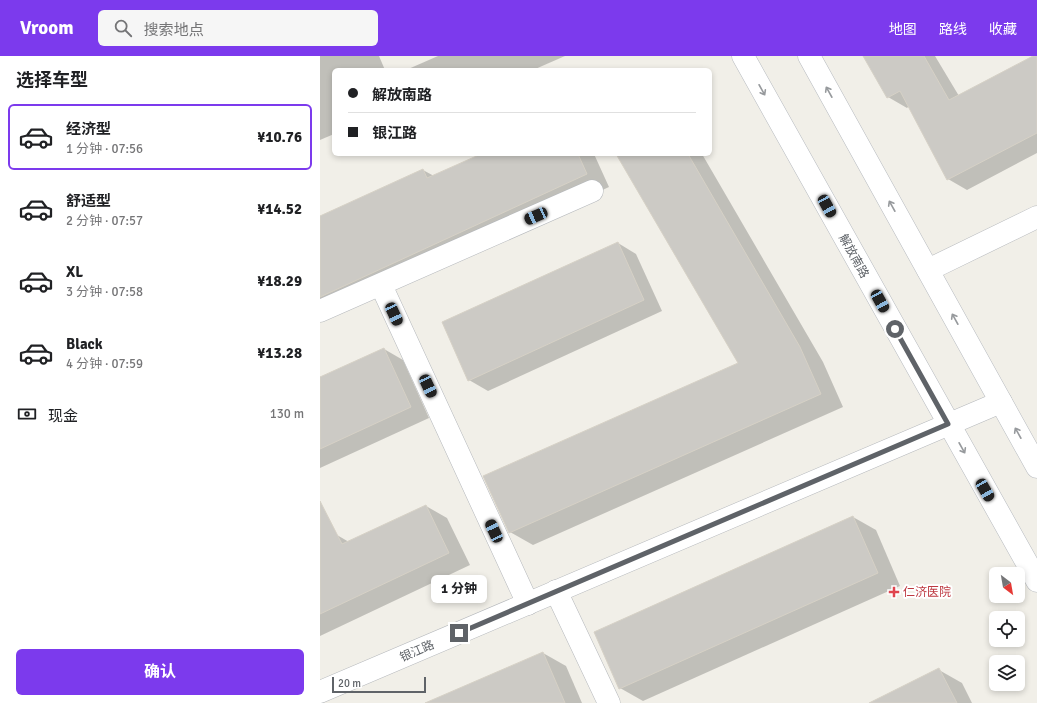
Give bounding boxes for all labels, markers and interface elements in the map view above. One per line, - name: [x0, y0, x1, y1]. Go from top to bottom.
- search box: [98, 10, 378, 46]
- text: Vroom: [20, 16, 74, 40]
- icon: search: [112, 17, 134, 39]
- text: 搜索地点: [144, 21, 204, 39]
- text: 地图: [889, 21, 917, 38]
- text: 路线: [939, 21, 967, 38]
- text: 收藏: [989, 21, 1017, 38]
- text: 选择车型: [16, 69, 88, 91]
- one-way arrow: [758, 84, 766, 96]
- text: 解放南路: [372, 86, 432, 104]
- one-way arrow: [825, 86, 832, 98]
- icon: car: [18, 119, 54, 155]
- text: 经济型: [66, 120, 111, 138]
- text: 银江路: [372, 124, 417, 142]
- text: ¥10.76: [257, 128, 302, 146]
- text: 1 分钟 · 07:56: [66, 141, 143, 157]
- icon: car: [18, 191, 54, 227]
- text: 舒适型: [66, 192, 111, 210]
- car: [816, 193, 838, 219]
- text: ¥14.52: [257, 200, 302, 218]
- one-way arrow: [888, 200, 896, 212]
- car: [523, 206, 549, 226]
- text: 2 分钟 · 07:57: [66, 213, 143, 229]
- street label: 解放南路: [835, 232, 872, 281]
- icon: car: [18, 263, 54, 299]
- text: XL: [66, 263, 83, 281]
- text: ¥18.29: [257, 272, 302, 290]
- text: 3 分钟 · 07:58: [66, 284, 143, 300]
- car: [869, 288, 891, 314]
- car: [383, 301, 405, 327]
- one-way arrow: [951, 313, 959, 325]
- route start: [886, 320, 904, 338]
- icon: car: [18, 335, 54, 371]
- text: Black: [66, 335, 103, 353]
- text: ¥13.28: [257, 344, 302, 362]
- text: 4 分钟 · 07:59: [66, 356, 143, 372]
- car: [417, 373, 439, 399]
- icon: cash: [16, 403, 38, 425]
- text: 130 m: [270, 406, 304, 422]
- text: 现金: [48, 407, 78, 425]
- one-way arrow: [1014, 427, 1021, 439]
- one-way arrow: [958, 442, 966, 454]
- car: [974, 477, 996, 503]
- car: [483, 518, 505, 544]
- north arrow: [989, 567, 1025, 603]
- map controls: [989, 567, 1025, 691]
- callout: 1 分钟: [431, 575, 487, 603]
- text: 1 分钟: [441, 581, 477, 597]
- place label: 仁济医院: [903, 585, 951, 600]
- marker: 仁济医院: [888, 586, 900, 598]
- button: locate: [989, 611, 1025, 647]
- route end: [450, 624, 468, 642]
- street label: 银江路: [398, 638, 437, 665]
- button: 确认: [16, 649, 304, 695]
- button: layers: [989, 655, 1025, 691]
- scale bar: [332, 675, 426, 694]
- text: 20 m: [338, 677, 361, 690]

